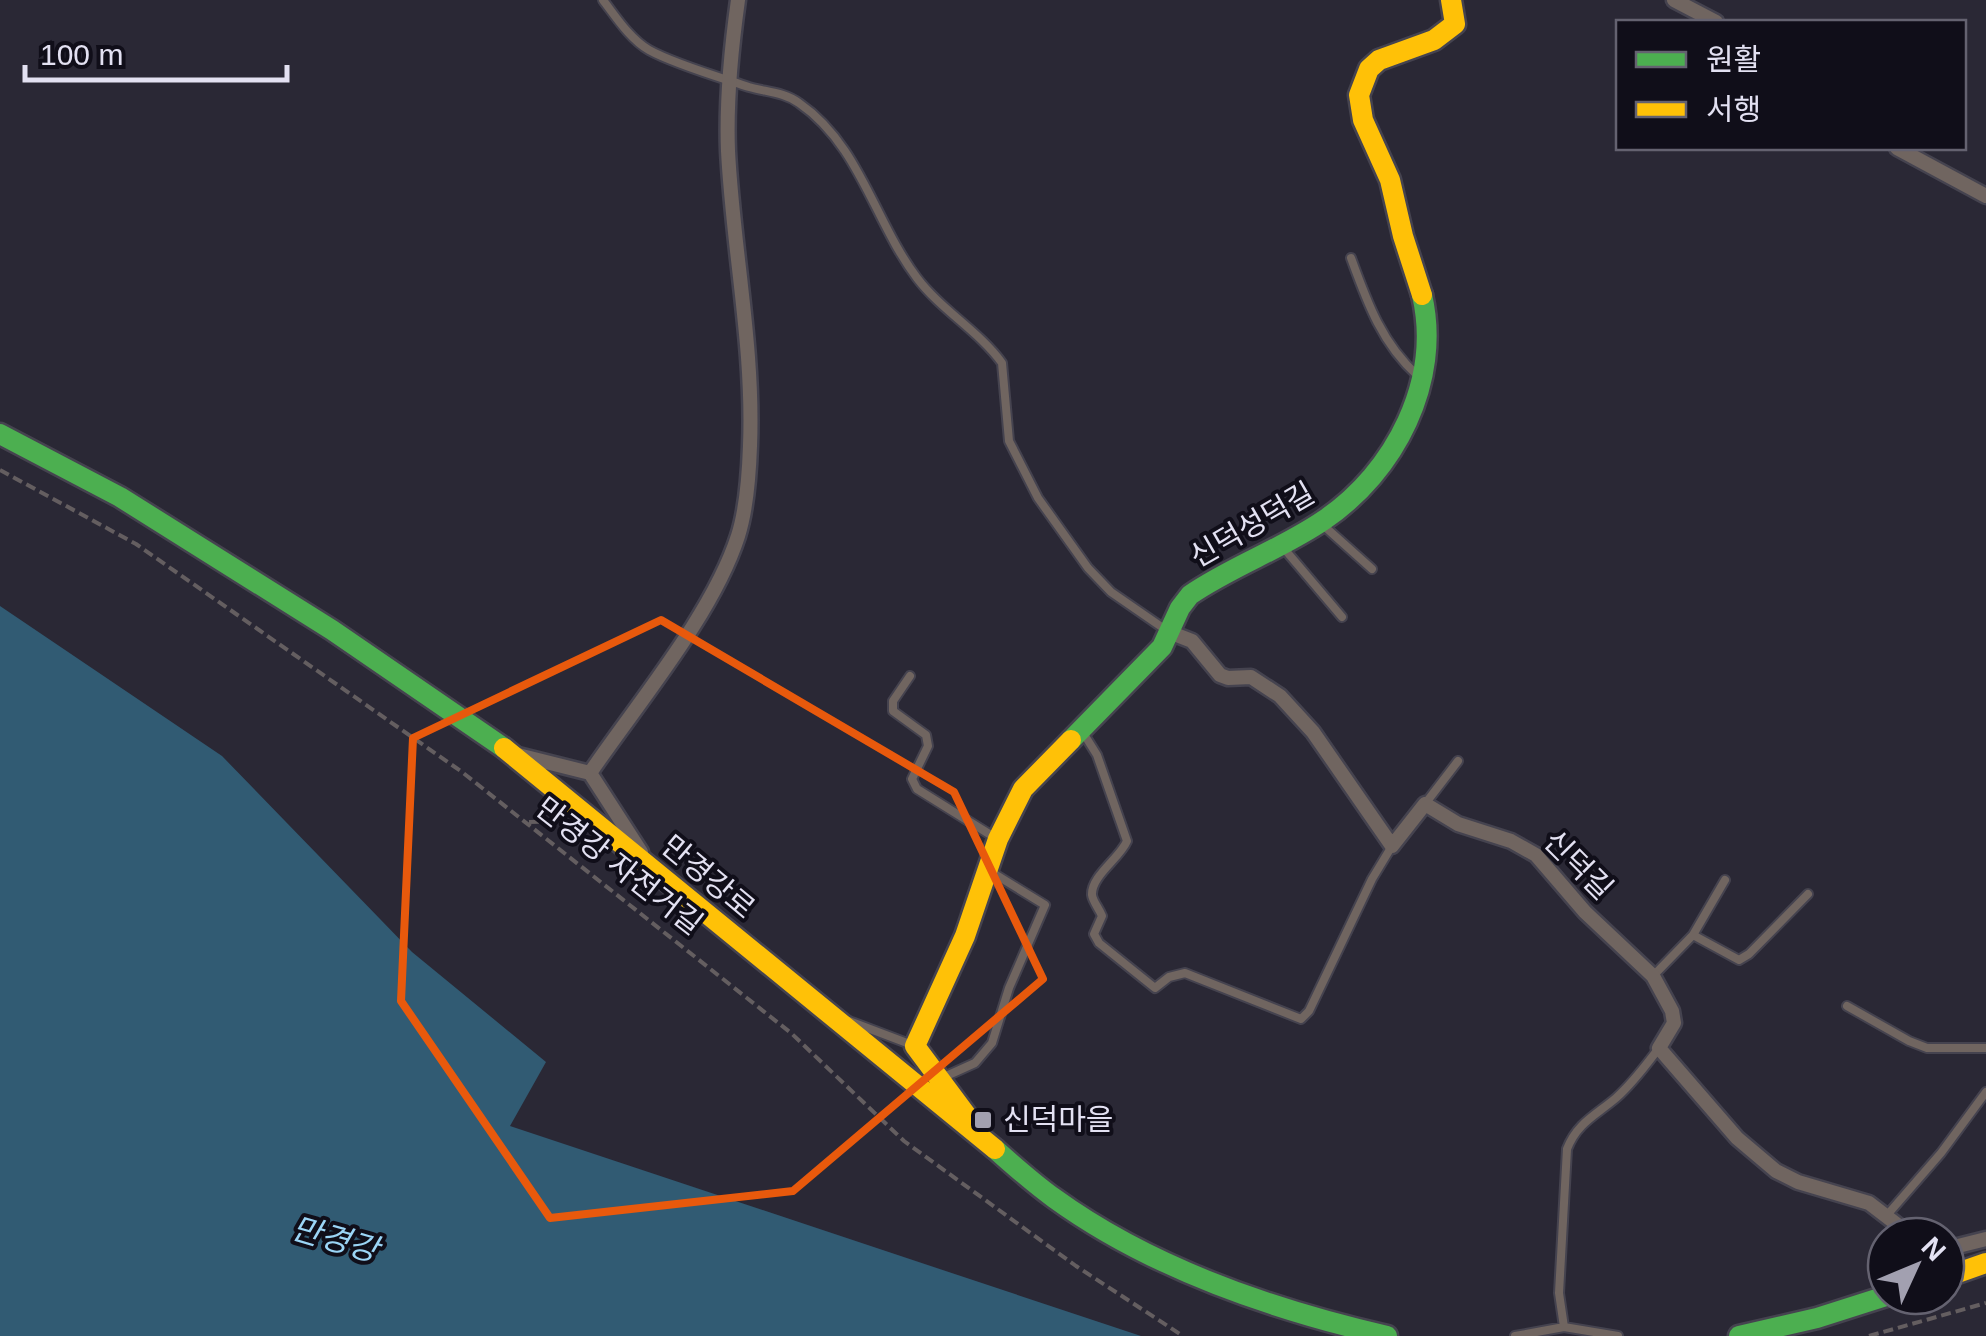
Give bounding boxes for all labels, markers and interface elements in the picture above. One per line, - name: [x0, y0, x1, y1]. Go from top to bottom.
- scale bar: [25, 20, 288, 82]
- legend: [1616, 20, 1966, 150]
- text: 100 m: [40, 38, 123, 71]
- text: 원활: [1706, 43, 1761, 76]
- text: 서행: [1706, 93, 1761, 126]
- street label: 신덕성덕길: [1184, 476, 1320, 573]
- street label: 만경강 자전거길: [530, 791, 709, 941]
- street label: 신덕길: [1537, 824, 1619, 906]
- street label: 만경강로: [655, 828, 761, 925]
- place label: 신덕마을: [1003, 1103, 1113, 1136]
- marker: 신덕마을: [972, 1109, 994, 1131]
- water label: 만경강: [288, 1210, 387, 1270]
- north arrow: [1866, 1216, 1966, 1316]
- text: N: [1915, 1231, 1952, 1267]

